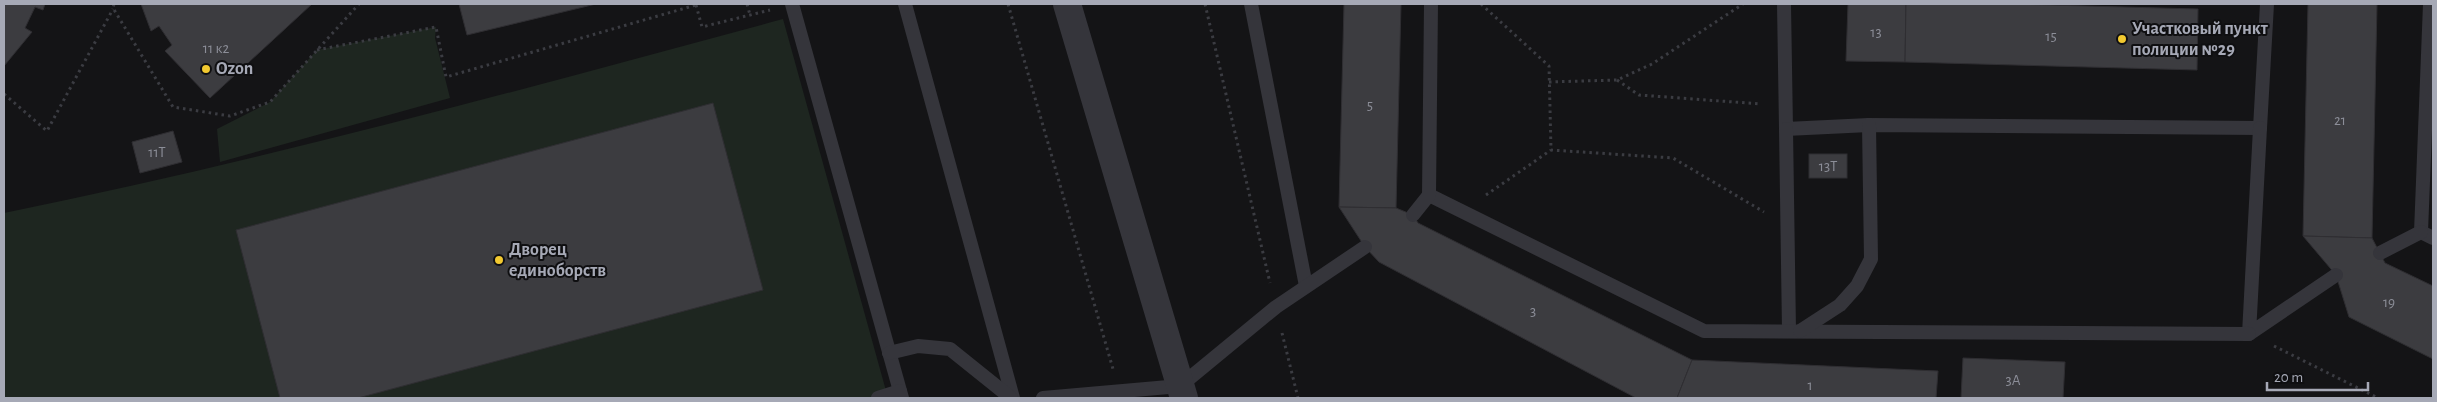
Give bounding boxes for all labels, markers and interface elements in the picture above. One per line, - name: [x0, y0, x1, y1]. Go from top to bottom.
- place label: Участковый пункт полиции №29: [2132, 20, 2269, 59]
- house number: 13: [1870, 25, 1882, 40]
- house number: 15: [2045, 29, 2057, 44]
- marker: Участковый пункт полиции №29: [2116, 33, 2128, 45]
- house number: 11 к2: [203, 41, 229, 56]
- place label: Ozon: [216, 60, 253, 78]
- marker: Ozon: [200, 63, 212, 75]
- house number: 5: [1367, 98, 1373, 113]
- house number: 21: [2334, 113, 2346, 128]
- house number: 11Т: [148, 145, 166, 160]
- house number: 13Т: [1819, 159, 1837, 174]
- place label: Дворец единоборств: [509, 241, 606, 280]
- marker: Дворец единоборств: [493, 254, 505, 266]
- house number: 19: [2383, 295, 2395, 310]
- house number: 3: [1530, 304, 1536, 319]
- scale bar: [2267, 360, 2368, 392]
- text: 20 m: [2274, 370, 2303, 385]
- house number: 3А: [2005, 373, 2021, 388]
- house number: 1: [1807, 378, 1813, 393]

